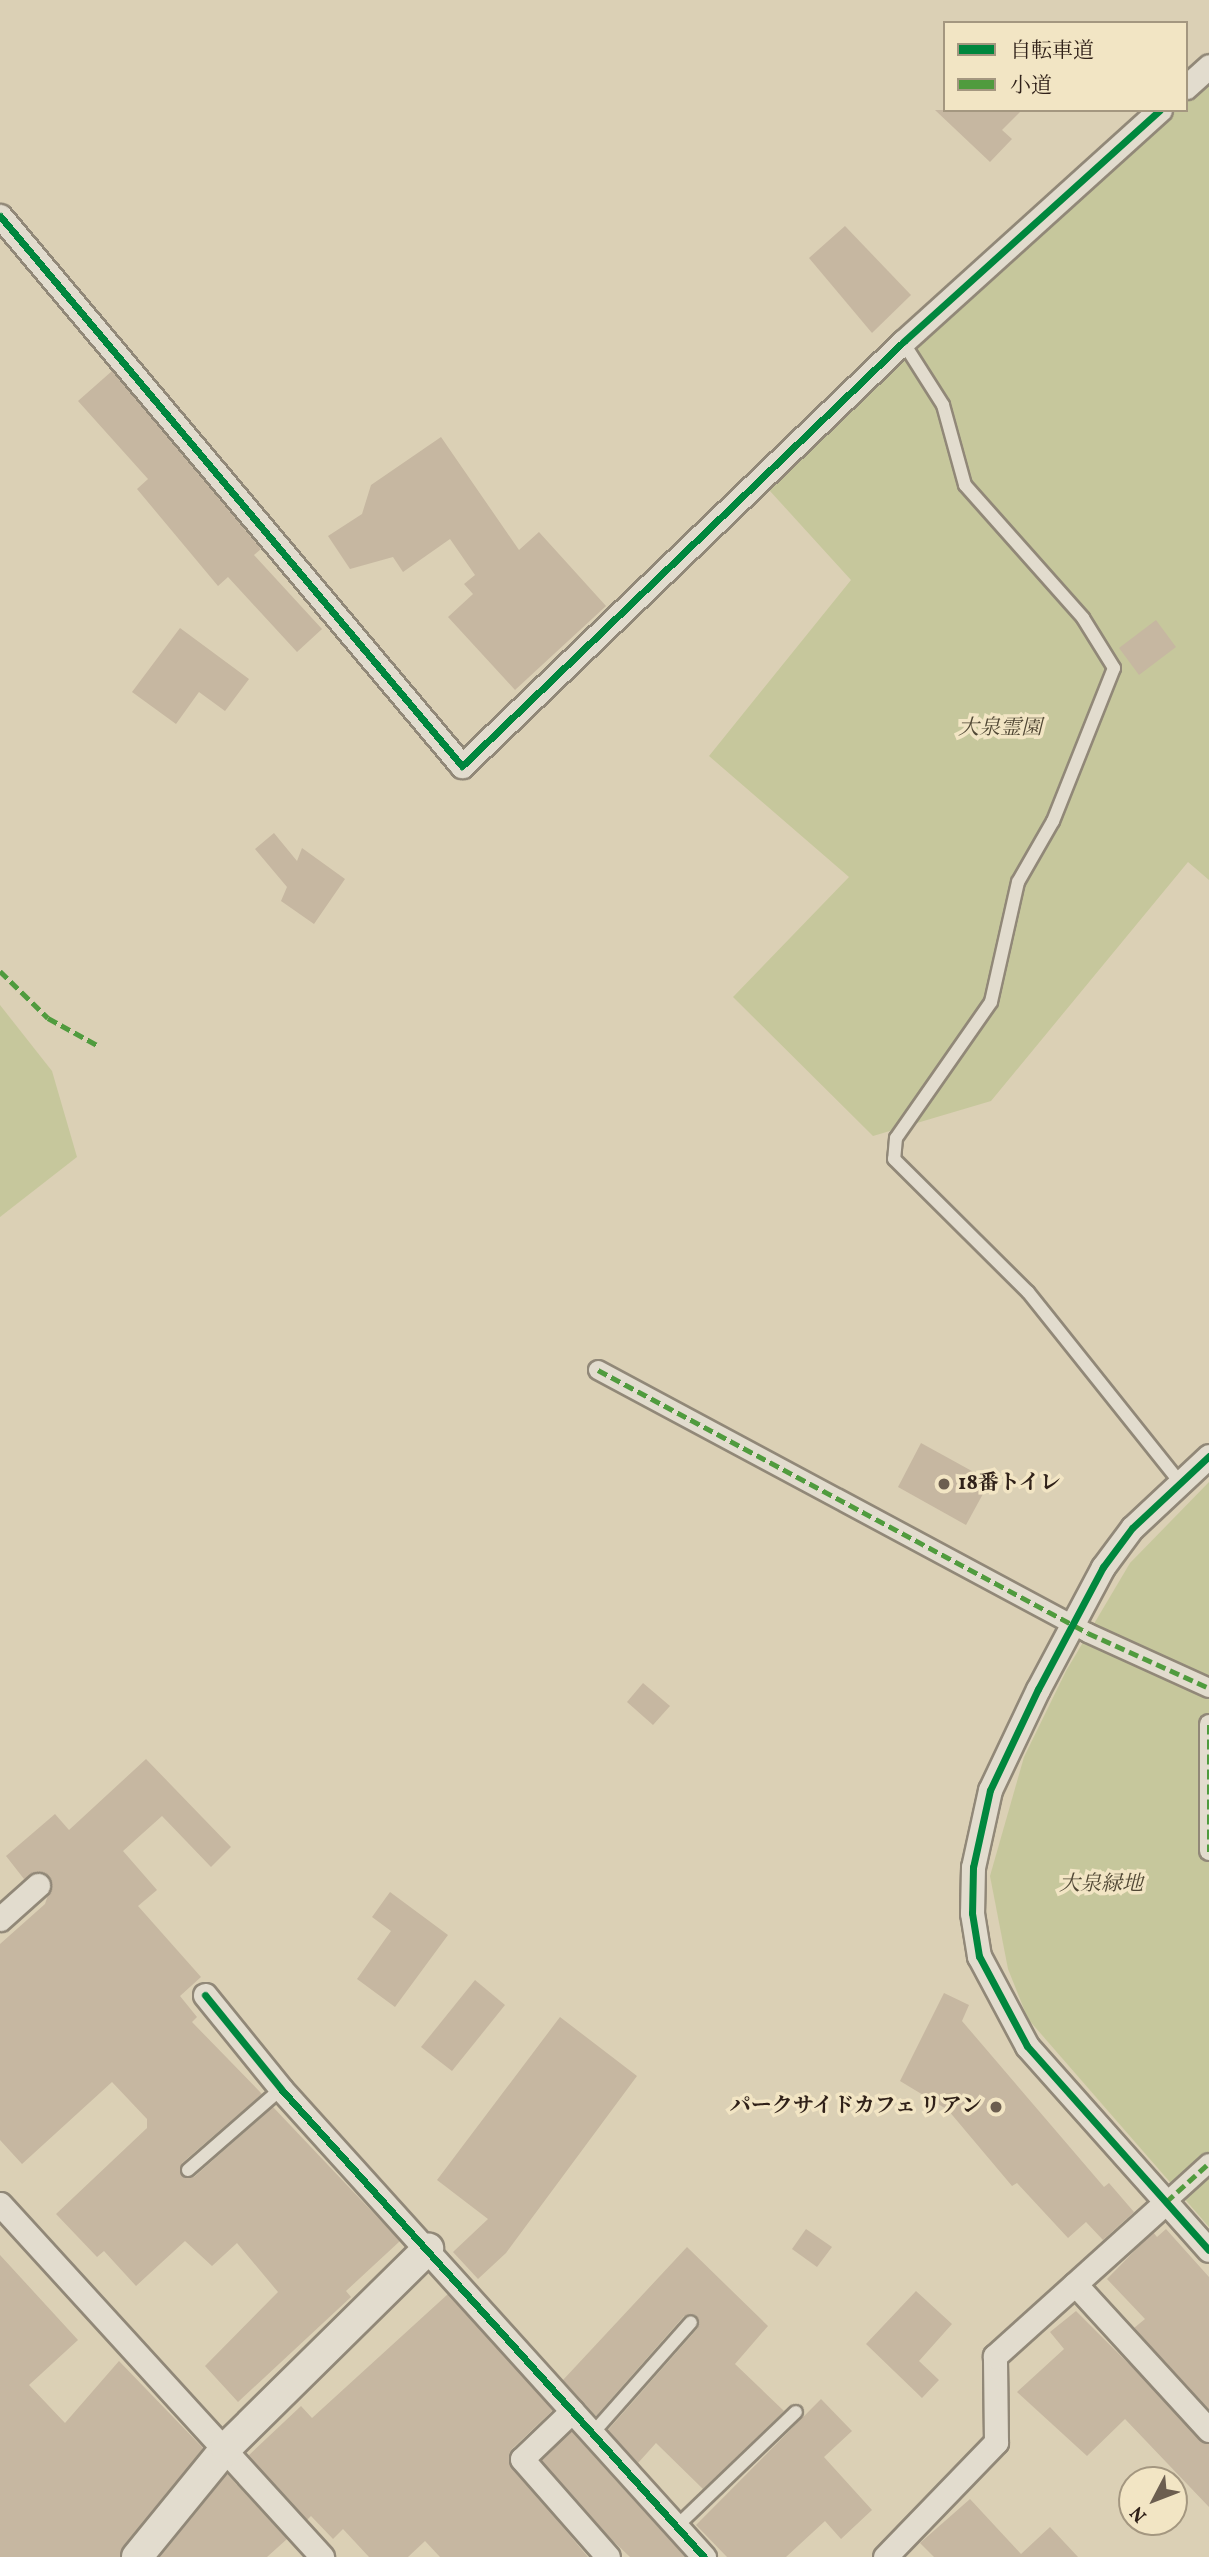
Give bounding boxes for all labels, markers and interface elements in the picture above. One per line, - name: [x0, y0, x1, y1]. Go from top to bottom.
- legend: [943, 21, 1188, 112]
- text: 自転車道: [1010, 37, 1094, 66]
- text: 小道: [1010, 72, 1052, 101]
- park label: 大泉霊園: [958, 716, 1042, 742]
- place label: 18番トイレ: [958, 1471, 1062, 1497]
- marker: 18番トイレ: [936, 1476, 952, 1492]
- park label: 大泉緑地: [1059, 1872, 1143, 1898]
- place label: パークサイドカフェ リアン: [726, 2094, 982, 2120]
- marker: パークサイドカフェ リアン: [988, 2099, 1004, 2115]
- north arrow: [1118, 2466, 1188, 2536]
- text: N: [1125, 2500, 1153, 2528]

